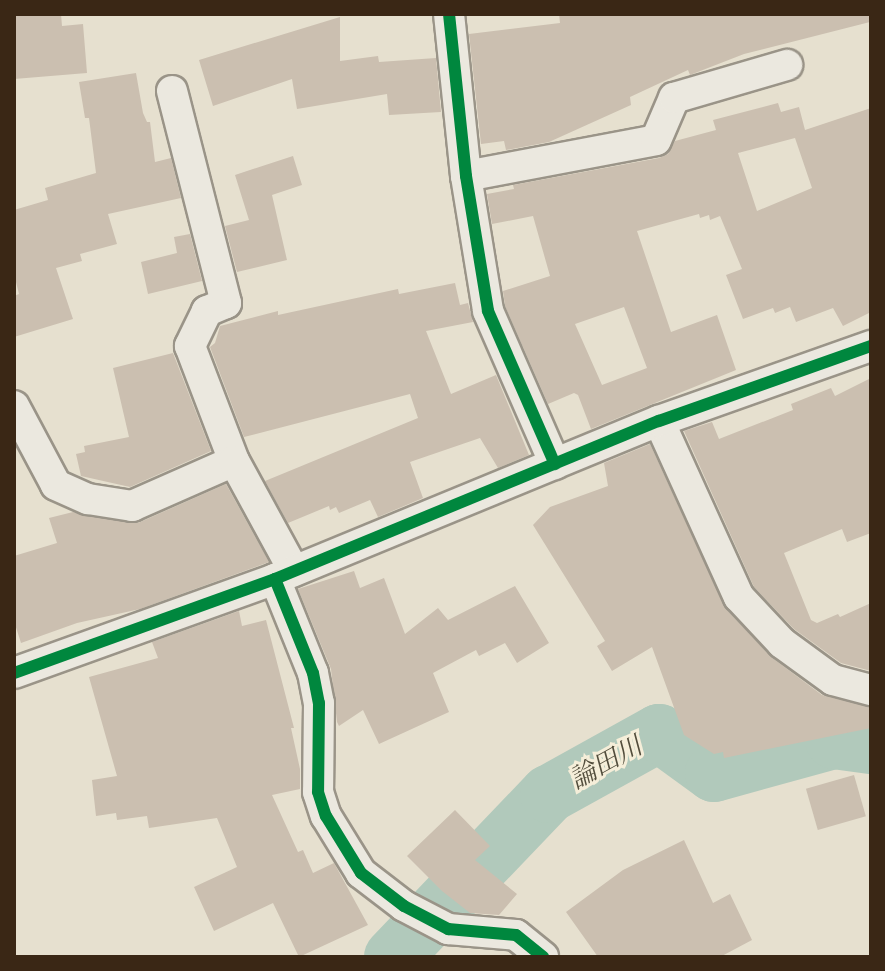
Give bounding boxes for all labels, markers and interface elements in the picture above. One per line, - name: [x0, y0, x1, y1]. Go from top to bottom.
- water label: 論田川: [564, 730, 648, 796]

